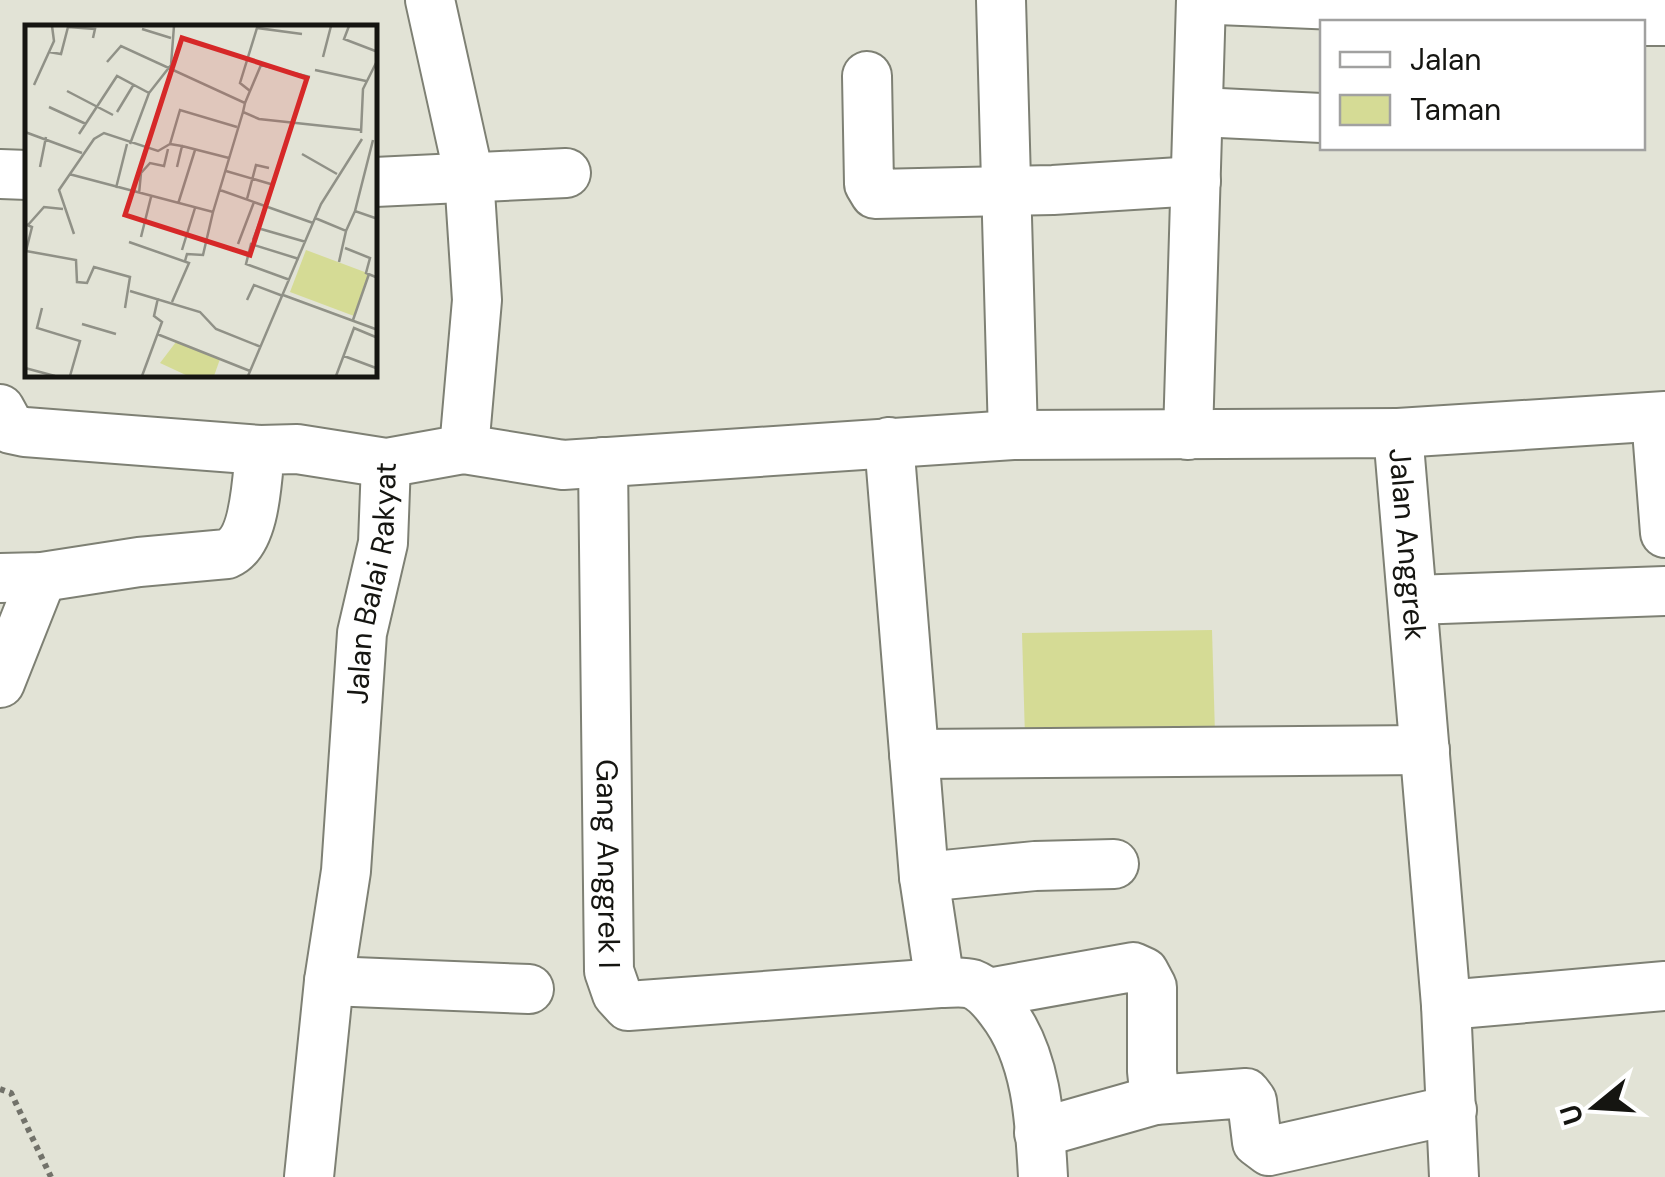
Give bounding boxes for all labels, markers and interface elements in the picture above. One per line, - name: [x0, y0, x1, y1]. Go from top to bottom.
- legend: [1320, 20, 1645, 150]
- inset map: [25, 25, 378, 378]
- text: Jalan: [1410, 40, 1482, 79]
- text: Taman: [1410, 90, 1501, 129]
- street label: Jalan Anggrek: [1380, 447, 1435, 642]
- street label: Jalan Balai Rakyat: [337, 461, 405, 705]
- street label: Gang Anggrek I: [588, 759, 629, 969]
- north arrow: [1545, 1057, 1645, 1157]
- text: U: [1551, 1100, 1592, 1129]

